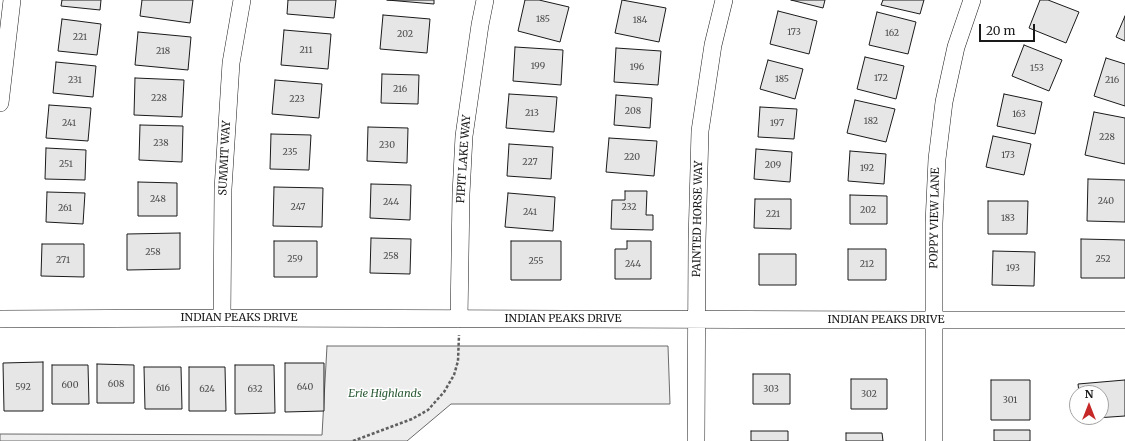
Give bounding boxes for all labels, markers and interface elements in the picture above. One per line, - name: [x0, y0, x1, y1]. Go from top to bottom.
- house number: 185: [536, 14, 550, 24]
- house number: 184: [633, 15, 647, 25]
- scale bar: [981, 16, 1037, 42]
- text: 20 m: [986, 23, 1015, 38]
- house number: 173: [787, 27, 801, 37]
- house number: 162: [885, 28, 899, 38]
- house number: 202: [397, 29, 413, 39]
- house number: 221: [73, 32, 87, 42]
- house number: 211: [300, 45, 312, 55]
- house number: 218: [156, 46, 170, 56]
- house number: 199: [531, 61, 545, 71]
- house number: 196: [630, 62, 644, 72]
- house number: 153: [1030, 63, 1044, 73]
- house number: 172: [874, 73, 888, 83]
- house number: 185: [775, 74, 789, 84]
- house number: 231: [68, 75, 82, 85]
- house number: 216: [1105, 75, 1119, 85]
- house number: 216: [393, 84, 407, 94]
- house number: 228: [151, 93, 167, 103]
- house number: 223: [289, 94, 305, 104]
- house number: 208: [625, 106, 641, 116]
- house number: 213: [525, 108, 539, 118]
- house number: 163: [1012, 109, 1026, 119]
- street label: PIPIT LAKE WAY: [454, 114, 474, 204]
- house number: 182: [864, 116, 878, 126]
- house number: 241: [62, 118, 76, 128]
- house number: 197: [770, 118, 784, 128]
- street label: SUMMIT WAY: [216, 120, 234, 196]
- house number: 228: [1099, 132, 1115, 142]
- house number: 238: [153, 138, 169, 148]
- house number: 230: [379, 140, 395, 150]
- house number: 235: [283, 147, 297, 157]
- house number: 173: [1001, 150, 1015, 160]
- house number: 220: [624, 152, 640, 162]
- house number: 227: [522, 157, 538, 167]
- house number: 251: [59, 159, 73, 169]
- house number: 209: [765, 160, 781, 170]
- street label: PAINTED HORSE WAY: [690, 161, 706, 277]
- house number: 192: [860, 163, 874, 173]
- street label: POPPY VIEW LANE: [928, 167, 942, 269]
- house number: 248: [150, 194, 166, 204]
- house number: 240: [1098, 196, 1114, 206]
- house number: 244: [383, 197, 399, 207]
- house number: 247: [291, 202, 305, 212]
- house number: 232: [621, 202, 637, 212]
- house number: 261: [58, 203, 72, 213]
- house number: 202: [860, 205, 876, 215]
- house number: 241: [523, 207, 537, 217]
- house number: 221: [766, 209, 780, 219]
- house number: 183: [1001, 213, 1015, 223]
- house number: 258: [145, 247, 161, 257]
- house number: 258: [383, 251, 399, 261]
- house number: 259: [287, 254, 303, 264]
- house number: 252: [1095, 254, 1111, 264]
- house number: 271: [56, 255, 70, 265]
- house number: 255: [528, 256, 544, 266]
- house number: 244: [625, 259, 641, 269]
- house number: 212: [860, 259, 874, 269]
- house number: 193: [1006, 263, 1020, 273]
- street label: INDIAN PEAKS DRIVE: [180, 311, 298, 325]
- street label: INDIAN PEAKS DRIVE: [504, 312, 622, 326]
- street label: INDIAN PEAKS DRIVE: [827, 313, 945, 327]
- house number: 608: [108, 379, 124, 389]
- house number: 600: [61, 380, 79, 390]
- house number: 592: [15, 382, 31, 392]
- house number: 640: [297, 382, 313, 392]
- house number: 616: [156, 383, 170, 393]
- house number: 624: [199, 384, 215, 394]
- house number: 632: [247, 384, 263, 394]
- house number: 303: [763, 384, 779, 394]
- north arrow: [1069, 385, 1109, 425]
- park label: Erie Highlands: [348, 387, 422, 401]
- text: N: [1085, 387, 1093, 401]
- house number: 302: [861, 389, 877, 399]
- house number: 301: [1003, 395, 1017, 405]

